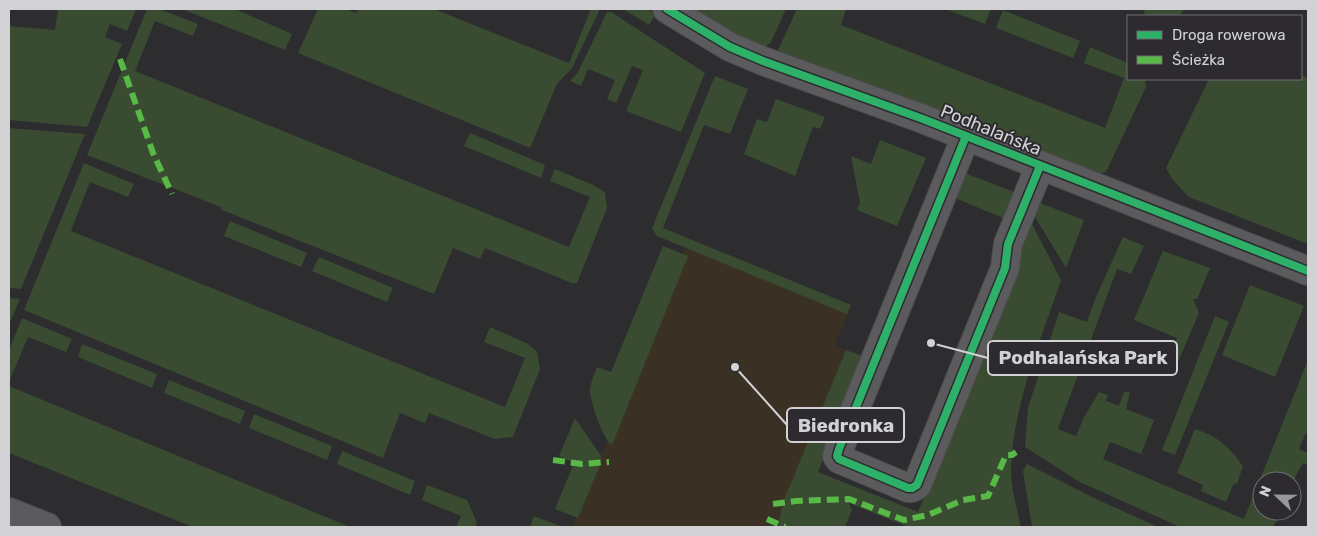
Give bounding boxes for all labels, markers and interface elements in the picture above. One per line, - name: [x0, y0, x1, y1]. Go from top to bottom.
- legend: [1127, 15, 1302, 80]
- text: Droga rowerowa: [1172, 26, 1286, 44]
- text: Ścieżka: [1172, 51, 1225, 69]
- street label: Podhalańska: [937, 100, 1045, 160]
- callout: Podhalańska Park: [988, 341, 1177, 375]
- text: Podhalańska Park: [999, 346, 1168, 369]
- callout: Biedronka: [787, 408, 904, 442]
- text: Biedronka: [798, 414, 894, 437]
- north arrow: [1252, 471, 1302, 521]
- text: N: [1256, 483, 1275, 499]

